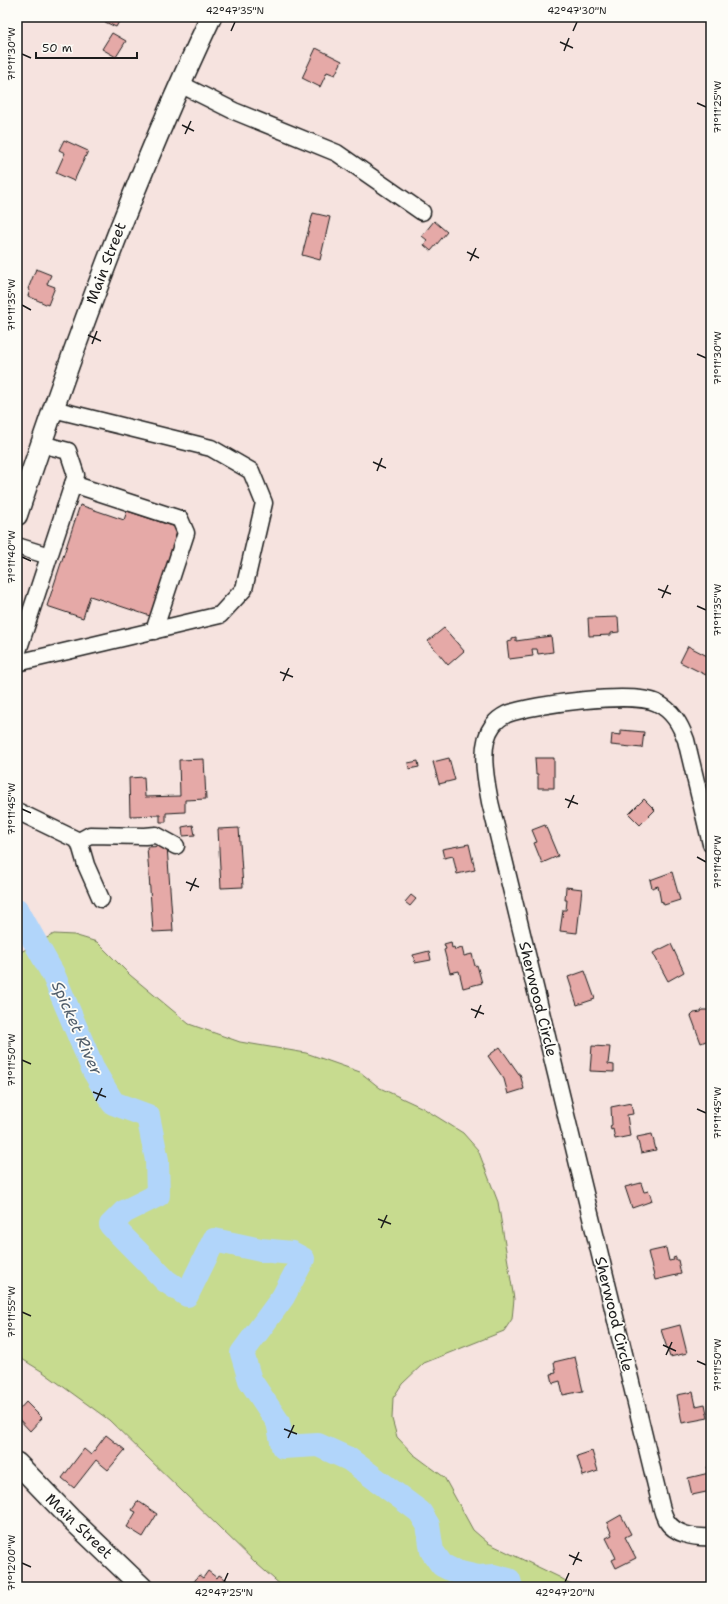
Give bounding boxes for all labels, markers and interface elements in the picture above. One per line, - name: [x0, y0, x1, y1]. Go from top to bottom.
- text: 42°47'35"N: [206, 4, 264, 17]
- text: 42°47'30"N: [547, 4, 607, 17]
- text: 71°11'30"W: [5, 27, 18, 81]
- scale bar: [36, 34, 137, 60]
- text: 50 m: [42, 40, 72, 56]
- text: 71°11'25"W: [711, 80, 724, 133]
- street label: Main Street: [81, 219, 131, 307]
- text: 71°11'35"W: [5, 278, 18, 331]
- text: 71°11'30"W: [711, 331, 724, 385]
- text: 71°11'40"W: [5, 530, 18, 584]
- text: 71°11'35"W: [711, 583, 724, 636]
- text: 71°11'45"W: [5, 782, 18, 835]
- text: 71°11'40"W: [711, 835, 724, 889]
- street label: Sherwood Circle: [514, 939, 562, 1059]
- water label: Spicket River: [47, 978, 107, 1079]
- text: 71°11'50"W: [5, 1033, 18, 1087]
- text: 71°11'45"W: [711, 1086, 724, 1139]
- street label: Sherwood Circle: [590, 1254, 638, 1374]
- text: 71°11'55"W: [5, 1286, 18, 1338]
- text: 71°11'50"W: [711, 1338, 724, 1392]
- street label: Main Street: [41, 1489, 117, 1563]
- text: 71°12'00"W: [5, 1534, 18, 1591]
- text: 42°47'25"N: [195, 1586, 253, 1599]
- text: 42°47'20"N: [535, 1586, 595, 1599]

